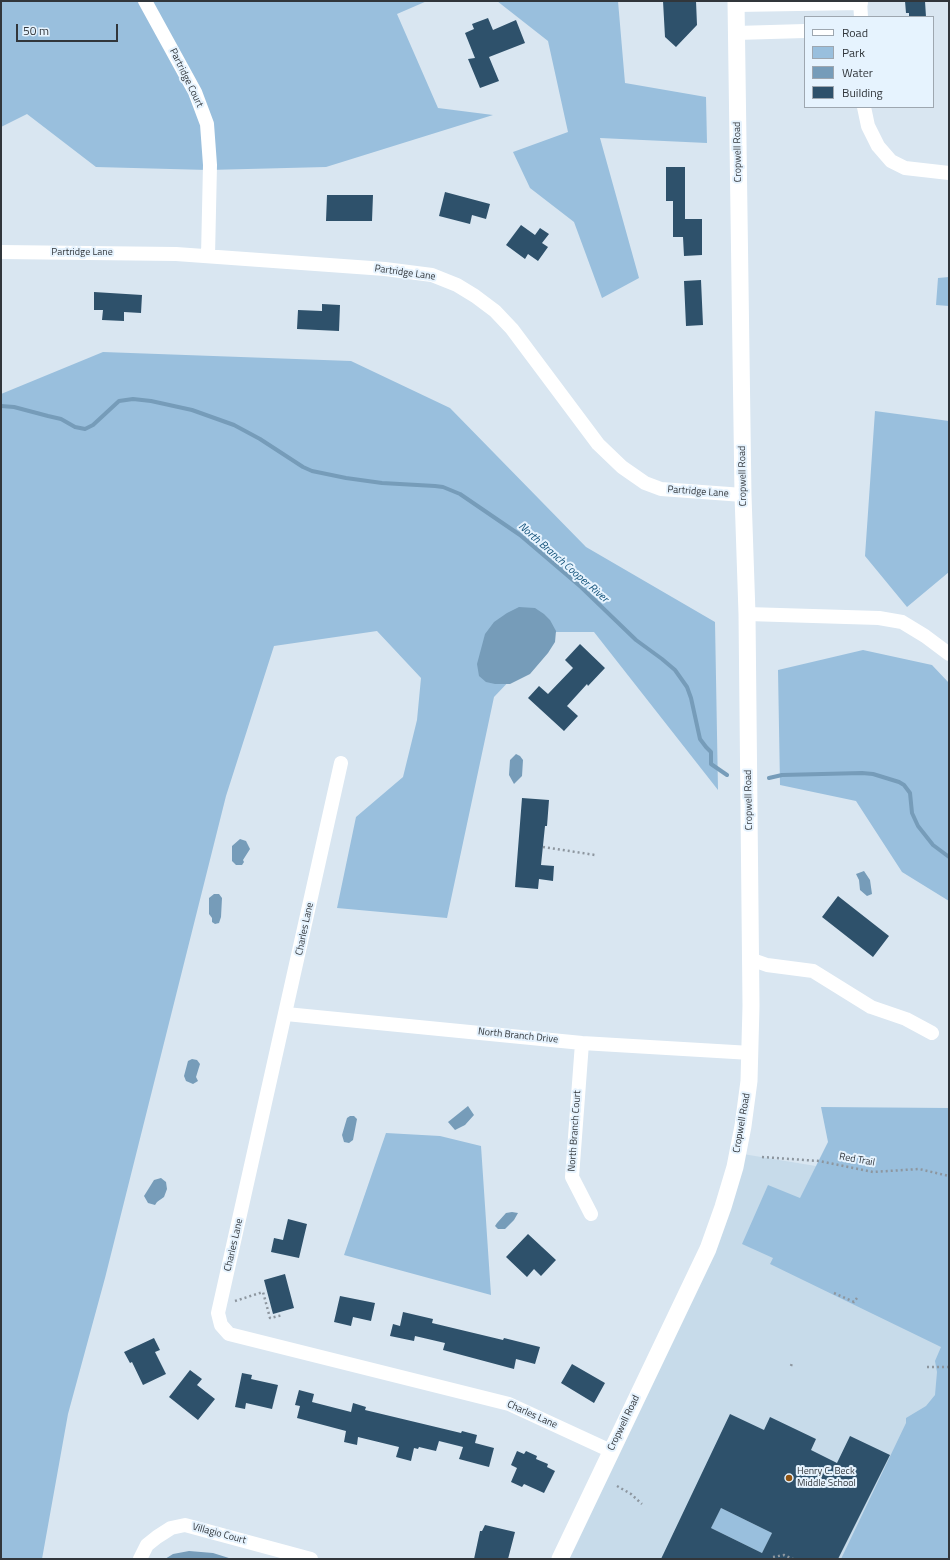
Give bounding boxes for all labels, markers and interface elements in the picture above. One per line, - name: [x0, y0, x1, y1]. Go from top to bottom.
- scale bar: [18, 16, 120, 42]
- legend: [804, 16, 934, 108]
- text: 50 m: [23, 21, 49, 40]
- text: Road: [842, 23, 868, 42]
- text: Park: [842, 43, 865, 62]
- street label: Partridge Court: [167, 47, 205, 109]
- text: Water: [842, 63, 873, 82]
- text: Building: [842, 83, 883, 102]
- street label: Cropwell Road: [731, 122, 745, 182]
- street label: Partridge Lane: [51, 247, 113, 259]
- street label: Partridge Lane: [374, 263, 436, 283]
- street label: Cropwell Road: [736, 446, 750, 506]
- street label: Partridge Lane: [667, 484, 729, 500]
- water label: North Branch Cooper River: [515, 520, 611, 606]
- street label: Cropwell Road: [742, 770, 756, 830]
- street label: Charles Lane: [294, 901, 316, 957]
- street label: North Branch Drive: [477, 1026, 559, 1046]
- street label: North Branch Court: [566, 1090, 584, 1172]
- street label: Cropwell Road: [731, 1092, 753, 1154]
- street label: Red Trail: [838, 1151, 876, 1169]
- street label: Charles Lane: [222, 1217, 246, 1273]
- street label: Cropwell Road: [605, 1393, 643, 1453]
- street label: Charles Lane: [505, 1399, 559, 1431]
- place label: Henry C. Beck Middle School: [797, 1466, 856, 1490]
- marker: Henry C. Beck Middle School: [784, 1473, 794, 1483]
- street label: Villagio Court: [191, 1521, 247, 1547]

